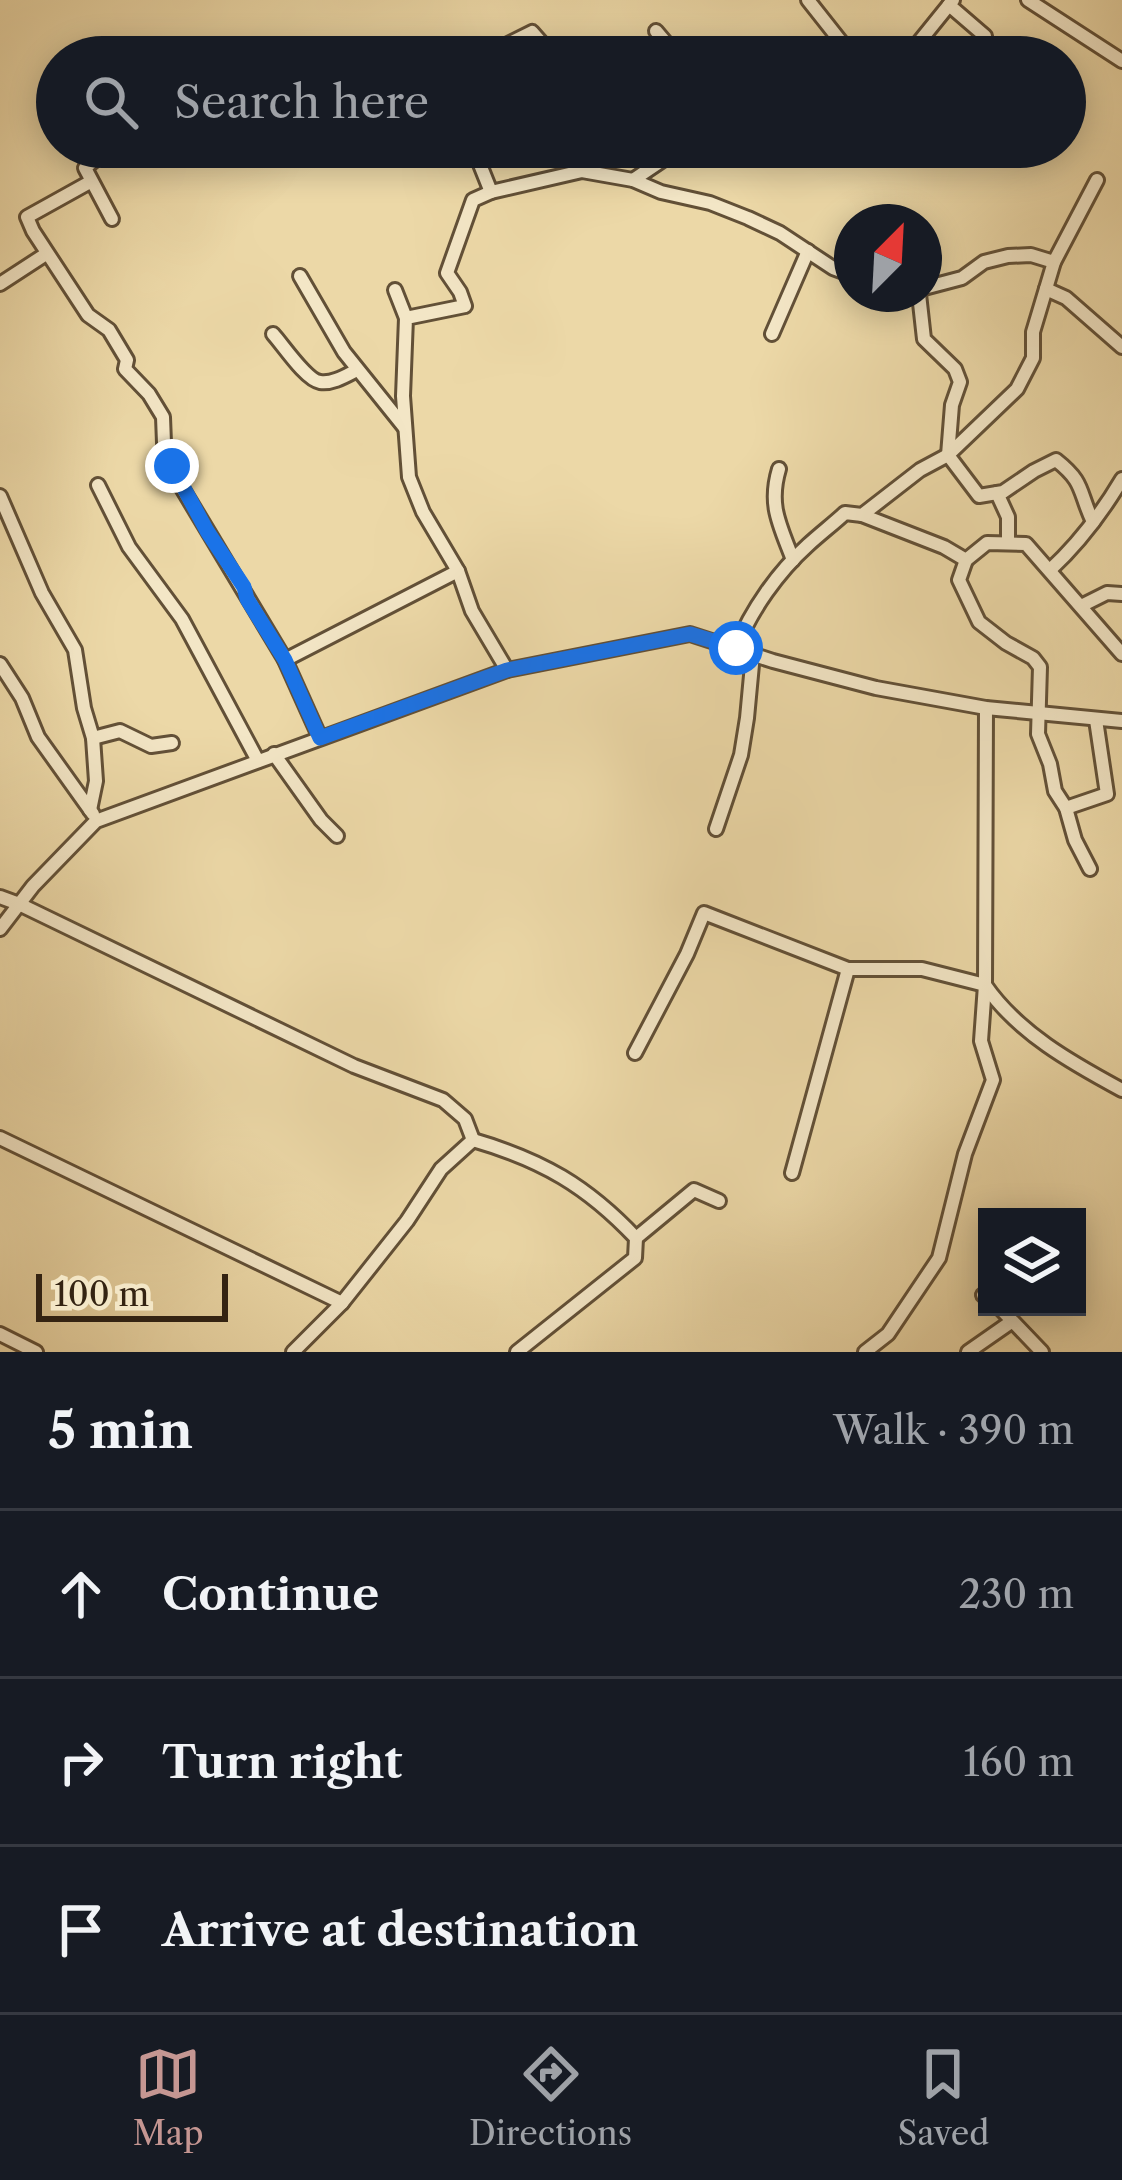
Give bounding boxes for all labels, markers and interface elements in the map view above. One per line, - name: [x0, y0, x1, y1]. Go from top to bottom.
- search box: [36, 36, 1086, 168]
- icon: search: [78, 69, 144, 135]
- text: Search here: [174, 74, 429, 130]
- north arrow: [834, 204, 942, 312]
- route end: [145, 439, 199, 493]
- route start: [709, 621, 763, 675]
- map controls: [978, 1208, 1086, 1316]
- button: layers: [978, 1208, 1086, 1316]
- scale bar: [36, 1268, 228, 1321]
- text: 100 m: [54, 1274, 149, 1315]
- text: 5 min: [48, 1399, 193, 1461]
- text: Walk · 390 m: [833, 1406, 1074, 1454]
- icon: ahead: [48, 1561, 114, 1627]
- text: Continue: [162, 1566, 379, 1622]
- text: 230 m: [959, 1570, 1074, 1618]
- icon: right: [48, 1729, 114, 1795]
- text: Turn right: [162, 1734, 402, 1790]
- text: 160 m: [963, 1738, 1074, 1786]
- icon: arrive: [48, 1897, 114, 1963]
- text: Arrive at destination: [162, 1902, 639, 1958]
- tab: Map: [133, 2041, 204, 2154]
- tab: Directions: [469, 2041, 632, 2154]
- tab: Saved: [898, 2041, 989, 2154]

